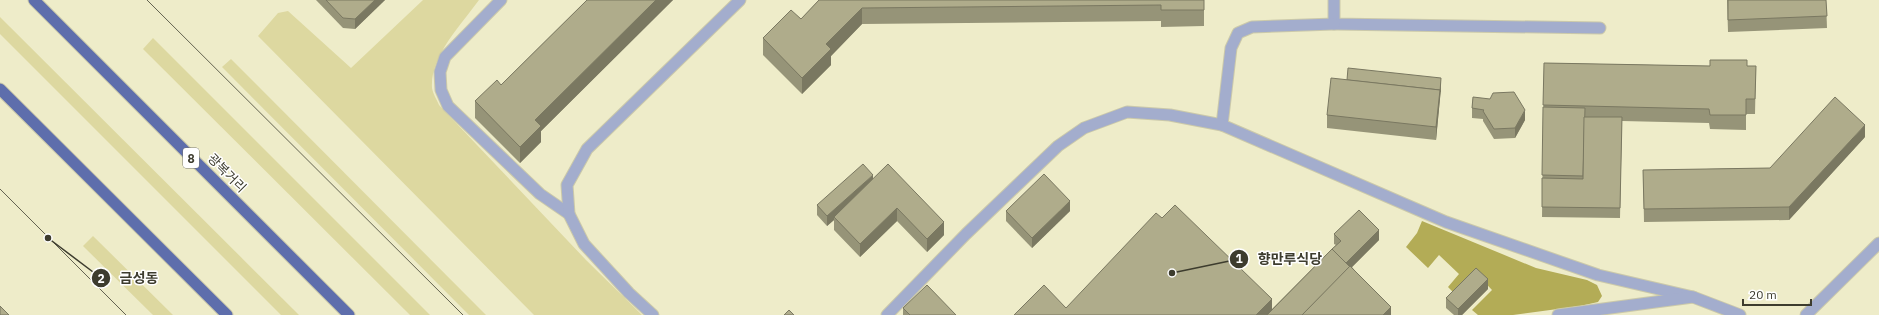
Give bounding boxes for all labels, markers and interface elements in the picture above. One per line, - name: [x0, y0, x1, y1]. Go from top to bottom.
- road number: 8: [183, 148, 199, 168]
- street label: 광복거리: [204, 150, 250, 196]
- callout: 향만루식당: [1229, 246, 1330, 272]
- text: 향만루식당: [1258, 250, 1322, 268]
- text: 1: [1235, 251, 1243, 266]
- callout: 금성동: [91, 265, 166, 291]
- text: 금성동: [120, 269, 158, 287]
- text: 2: [97, 271, 105, 286]
- scale bar: [1743, 281, 1811, 307]
- text: 20 m: [1749, 287, 1777, 302]

